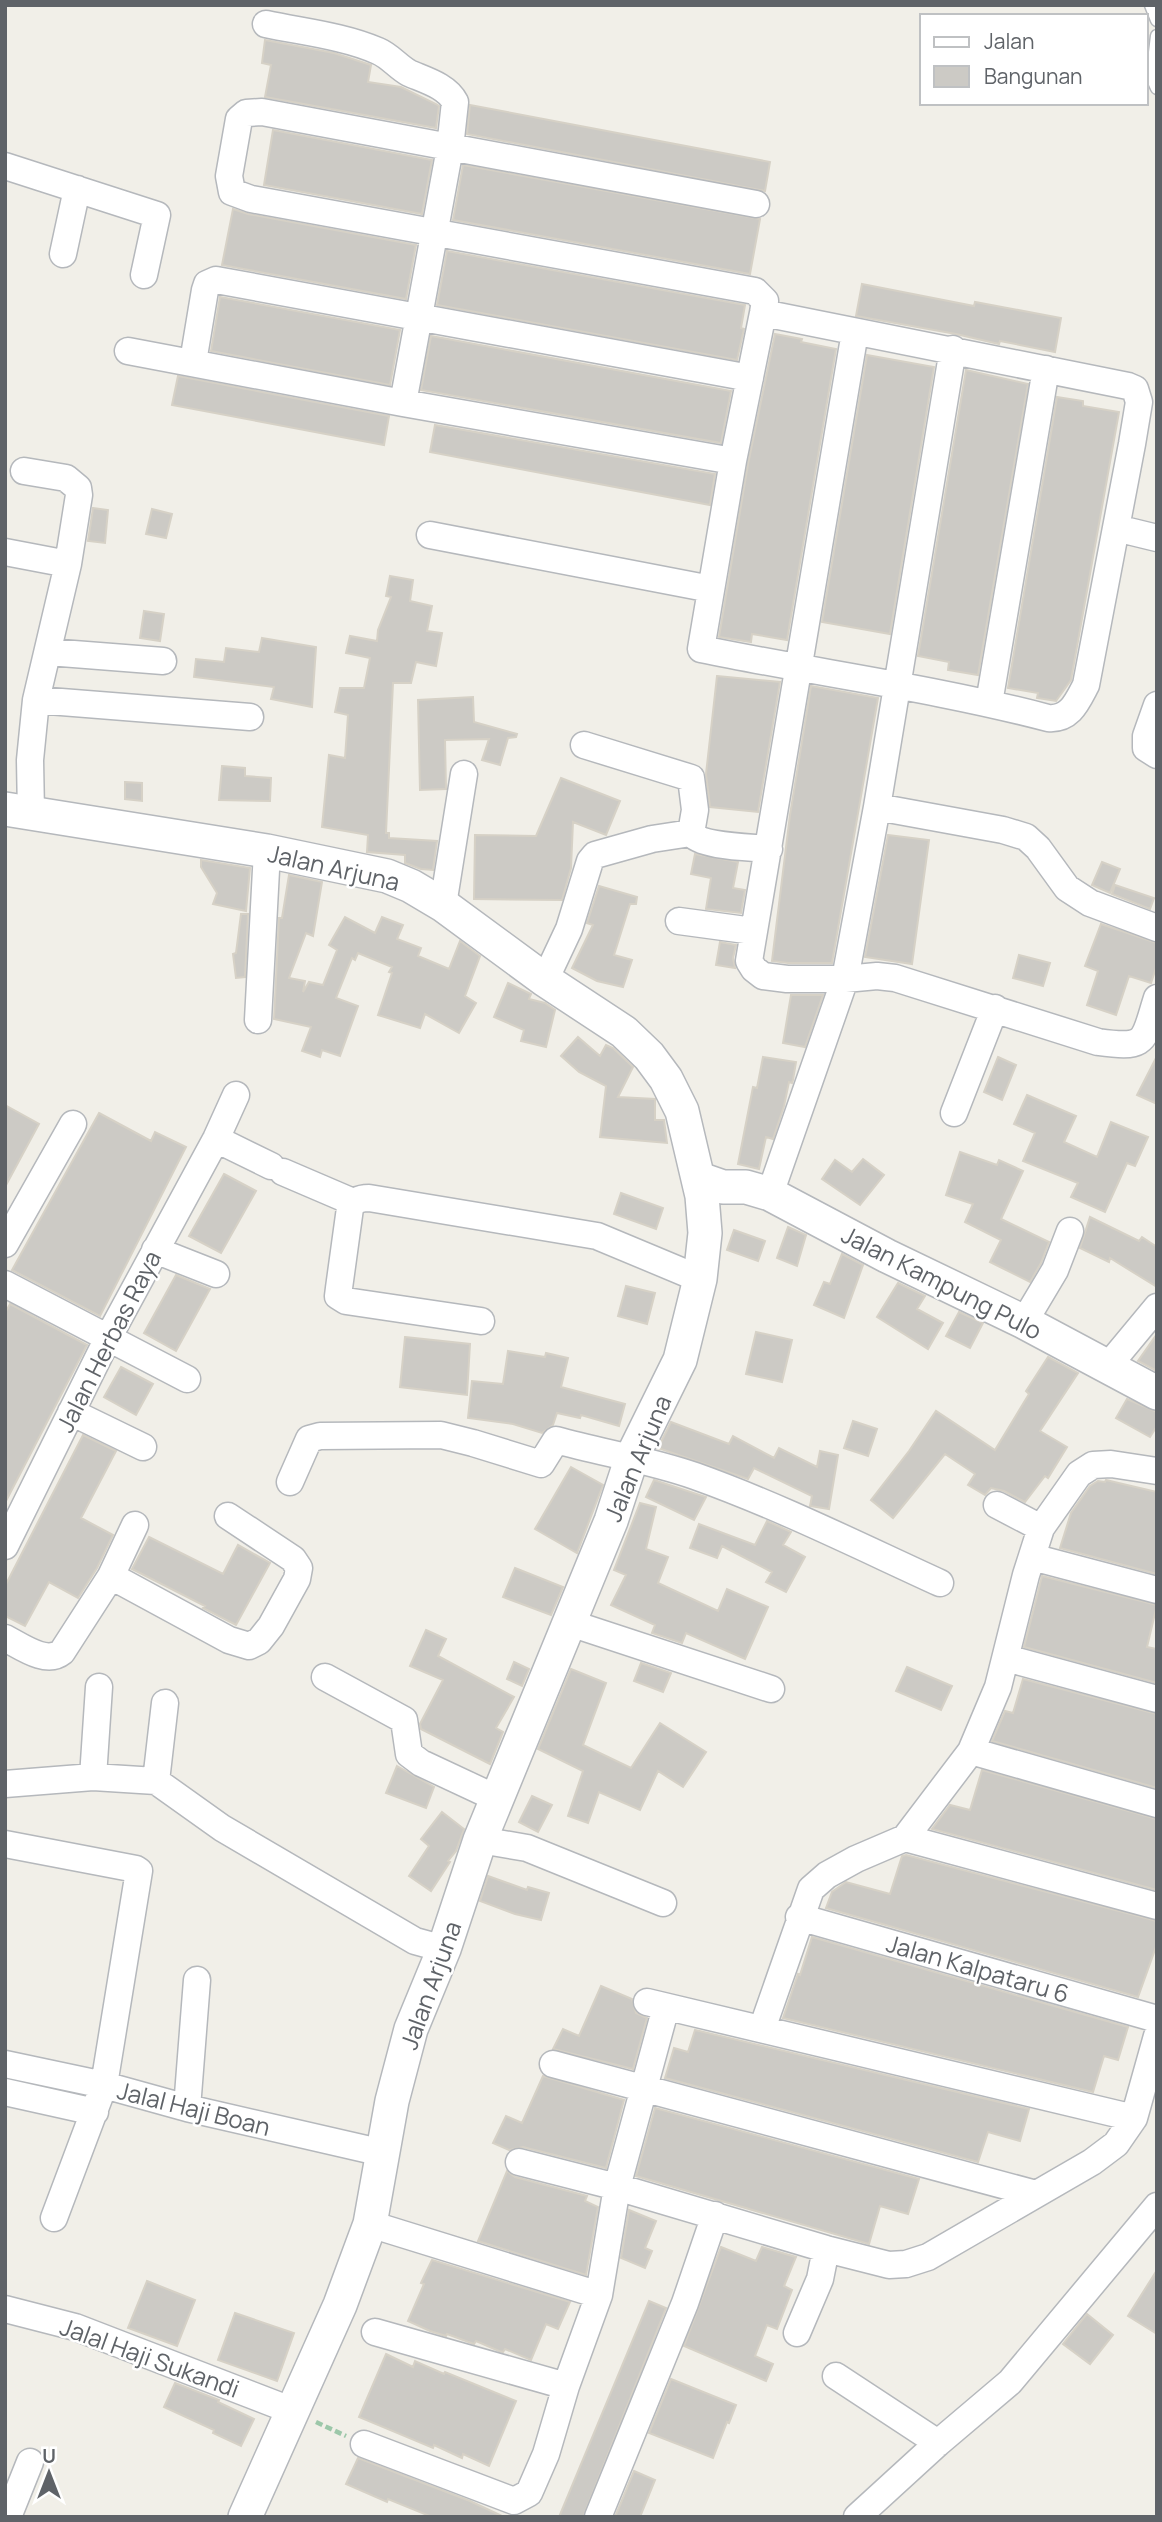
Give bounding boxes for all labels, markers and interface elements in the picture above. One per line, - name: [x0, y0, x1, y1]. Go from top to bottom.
- legend: [920, 14, 1148, 105]
- text: Jalan: [984, 27, 1034, 55]
- text: Bangunan: [984, 62, 1083, 90]
- street label: Jalan Arjuna: [265, 836, 403, 898]
- street label: Jalan Kampung Pulo: [836, 1217, 1048, 1347]
- street label: Jalan Herbas Raya: [48, 1245, 168, 1437]
- street label: Jalan Arjuna: [596, 1390, 678, 1526]
- street label: Jalan Arjuna: [392, 1916, 468, 2054]
- street label: Jalan Kalpataru 6: [883, 1926, 1073, 2010]
- street label: Jalal Haji Boan: [114, 2073, 274, 2143]
- street label: Jalal Haji Sukandi: [56, 2309, 244, 2405]
- north arrow: [14, 2438, 84, 2508]
- text: U: [42, 2443, 56, 2469]

